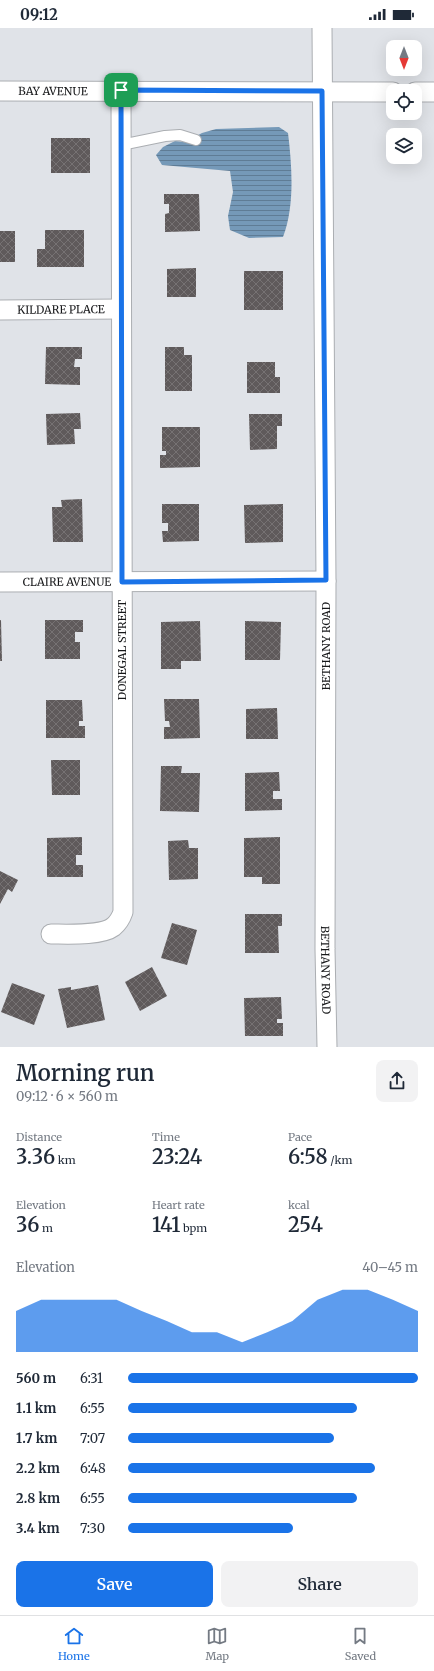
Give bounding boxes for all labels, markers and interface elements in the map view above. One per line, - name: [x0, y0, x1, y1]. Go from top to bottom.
- text: 09:12: [20, 5, 58, 24]
- north arrow: [386, 40, 422, 76]
- map controls: [386, 40, 422, 164]
- pin: [104, 73, 138, 107]
- icon: arrive: [110, 79, 132, 101]
- street label: BAY AVENUE: [18, 84, 88, 98]
- button: locate: [386, 84, 422, 120]
- button: layers: [386, 128, 422, 164]
- street label: KILDARE PLACE: [17, 302, 105, 317]
- street label: CLAIRE AVENUE: [23, 575, 111, 589]
- street label: DONEGAL STREET: [115, 599, 129, 700]
- street label: BETHANY ROAD: [319, 602, 333, 690]
- street label: BETHANY ROAD: [318, 926, 333, 1014]
- text: Morning run: [16, 1059, 155, 1087]
- button: share: [376, 1060, 418, 1102]
- text: 09:12 · 6 × 560 m: [16, 1088, 118, 1105]
- text: Distance: [16, 1130, 62, 1144]
- text: Time: [152, 1130, 180, 1144]
- text: Pace: [288, 1130, 312, 1144]
- text: 3.36: [16, 1144, 55, 1169]
- text: 23:24: [152, 1144, 202, 1169]
- text: 6:58: [288, 1144, 328, 1169]
- text: km: [55, 1153, 76, 1167]
- text: /km: [328, 1153, 352, 1167]
- text: Elevation: [16, 1198, 66, 1212]
- text: Heart rate: [152, 1198, 205, 1212]
- text: kcal: [288, 1198, 310, 1212]
- text: 36: [16, 1212, 39, 1237]
- text: 141: [152, 1212, 180, 1237]
- text: 254: [288, 1212, 323, 1237]
- text: m: [39, 1221, 53, 1235]
- text: bpm: [180, 1221, 207, 1235]
- text: Elevation: [16, 1259, 75, 1276]
- text: 40–45 m: [362, 1259, 418, 1276]
- text: 560 m: [16, 1370, 56, 1387]
- text: 6:31: [80, 1370, 103, 1387]
- text: 1.1 km: [16, 1400, 56, 1417]
- text: 6:55: [80, 1400, 105, 1417]
- text: 1.7 km: [16, 1430, 57, 1447]
- text: 7:07: [80, 1430, 105, 1447]
- text: 2.2 km: [16, 1460, 60, 1477]
- text: 6:48: [80, 1460, 106, 1477]
- text: 2.8 km: [16, 1490, 60, 1507]
- text: 6:55: [80, 1490, 105, 1507]
- text: 3.4 km: [16, 1520, 59, 1537]
- text: 7:30: [80, 1520, 105, 1537]
- button: Save: [16, 1561, 213, 1607]
- button: Share: [221, 1561, 418, 1607]
- tab: Home: [58, 1625, 90, 1663]
- tab: Map: [206, 1625, 229, 1663]
- tab: Saved: [345, 1625, 376, 1663]

